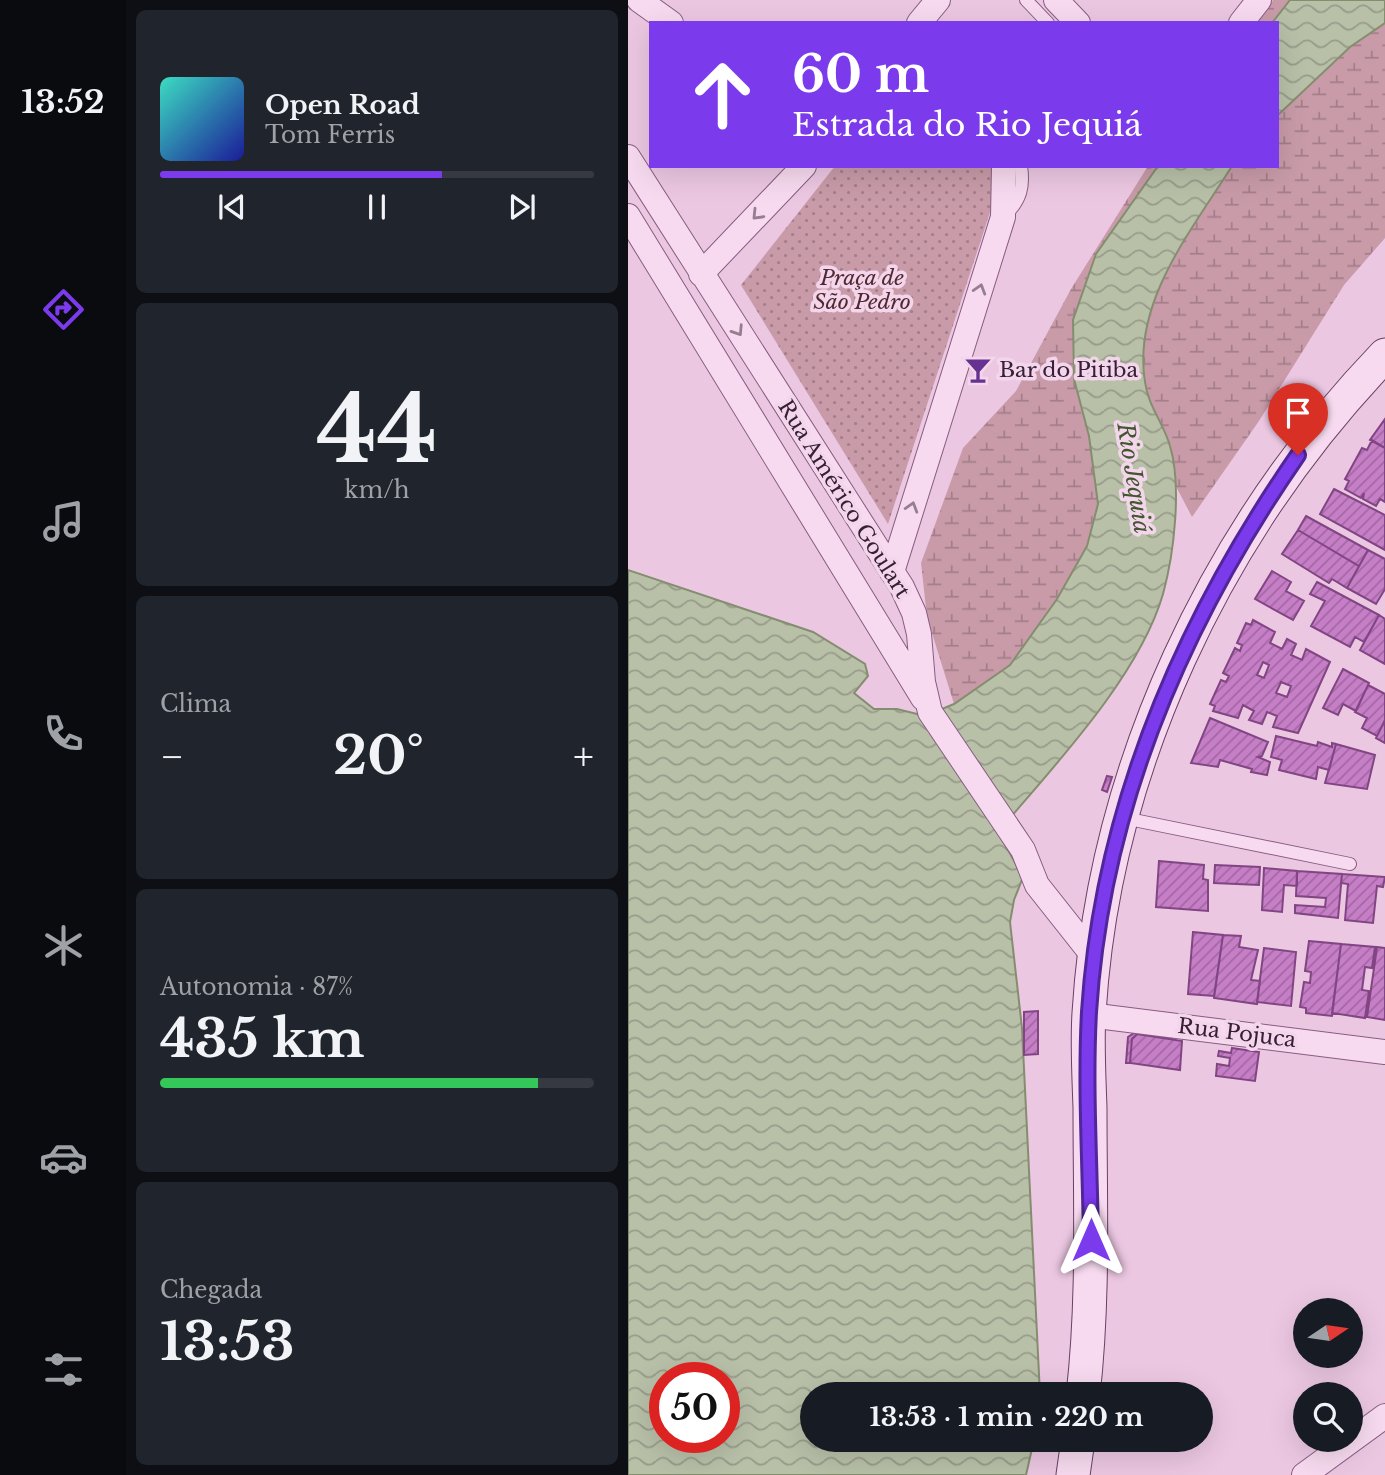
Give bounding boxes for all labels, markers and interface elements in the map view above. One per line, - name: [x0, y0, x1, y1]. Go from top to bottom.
- text: 60 m: [792, 44, 929, 105]
- icon: ahead: [677, 49, 768, 140]
- text: 13:52: [21, 82, 105, 122]
- text: Open Road: [265, 89, 420, 121]
- text: Estrada do Rio Jequiá: [792, 105, 1142, 145]
- text: Tom Ferris: [265, 121, 395, 149]
- icon: previous: [213, 188, 251, 226]
- icon: pause: [358, 188, 396, 226]
- icon: next: [503, 188, 541, 226]
- one-way arrow: [752, 207, 765, 220]
- park label: Praça de São Pedro: [813, 265, 911, 315]
- one-way arrow: [972, 284, 987, 296]
- icon: directions: [39, 285, 88, 334]
- one-way arrow: [729, 323, 742, 336]
- bar icon: Bar do Pitiba: [963, 355, 993, 385]
- place label: Bar do Pitiba: [999, 357, 1139, 383]
- text: 44: [317, 374, 437, 487]
- pin: [1268, 383, 1328, 455]
- icon: arrive: [1279, 394, 1317, 432]
- street label: Rua Américo Goulart: [772, 395, 916, 603]
- water label: Rio Jequiá: [1111, 420, 1157, 535]
- text: km/h: [344, 476, 410, 504]
- icon: music: [39, 497, 88, 546]
- one-way arrow: [904, 501, 919, 513]
- text: Clima: [160, 690, 231, 718]
- icon: phone: [39, 709, 88, 758]
- text: 20°: [333, 724, 424, 788]
- text: −: [160, 733, 184, 780]
- text: +: [573, 733, 594, 780]
- icon: climate: [39, 921, 88, 970]
- text: Autonomia · 87%: [160, 973, 353, 1001]
- text: 435 km: [160, 1007, 364, 1071]
- street label: Rua Pojuca: [1176, 1013, 1298, 1053]
- icon: car: [39, 1133, 88, 1182]
- position arrow: [1054, 1203, 1128, 1277]
- text: Chegada: [160, 1276, 262, 1304]
- north arrow: [1293, 1298, 1363, 1368]
- map controls: [1293, 1298, 1363, 1452]
- text: 13:53: [160, 1310, 295, 1374]
- icon: filters: [39, 1345, 88, 1394]
- speed limit sign: 50: [649, 1362, 740, 1453]
- button: search: [1293, 1382, 1363, 1452]
- text: 13:53 · 1 min · 220 m: [869, 1401, 1144, 1433]

